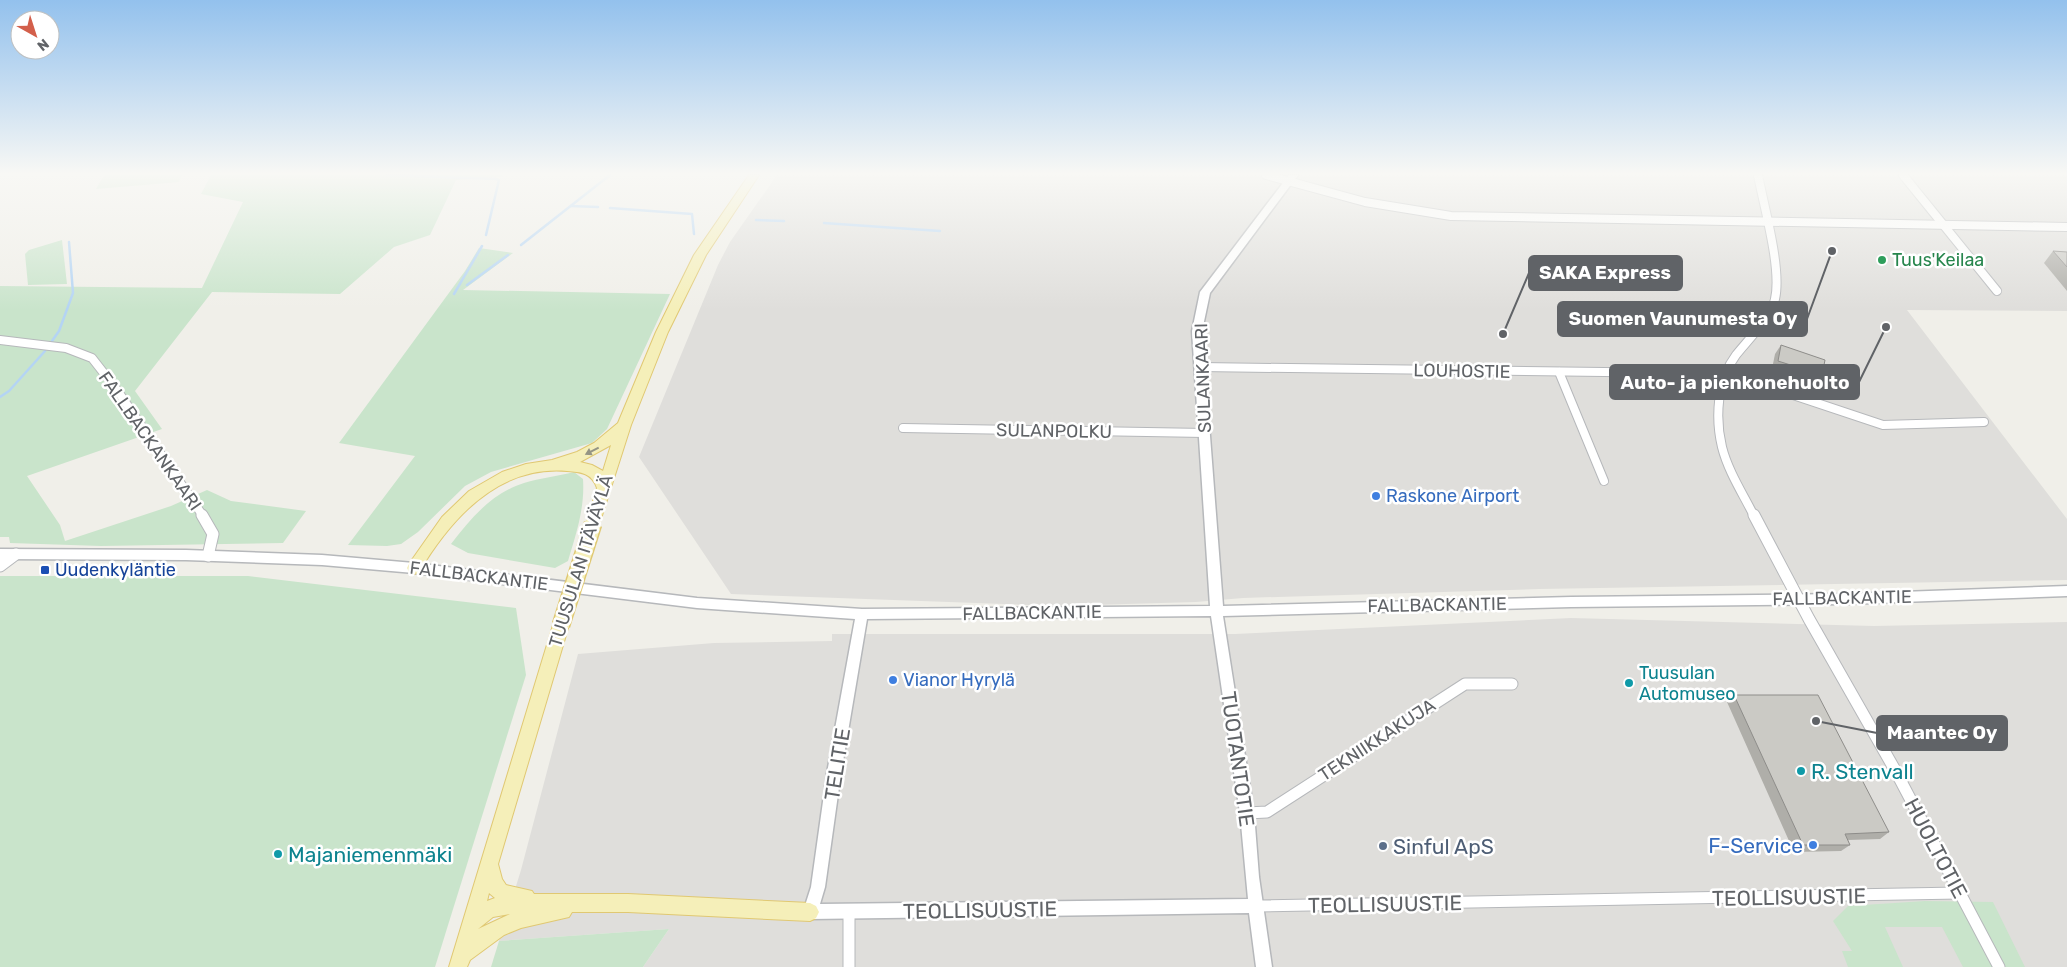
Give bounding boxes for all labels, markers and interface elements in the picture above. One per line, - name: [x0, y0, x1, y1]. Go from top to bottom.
- north arrow: [10, 10, 60, 60]
- text: N: [34, 35, 52, 54]
- place label: Tuus'Keilaa: [1892, 249, 1984, 271]
- marker: Tuus'Keilaa: [1876, 254, 1888, 266]
- callout: SAKA Express: [1529, 256, 1682, 290]
- text: SAKA Express: [1539, 261, 1671, 284]
- callout: Suomen Vaunumesta Oy: [1558, 302, 1807, 336]
- text: Suomen Vaunumesta Oy: [1569, 307, 1798, 330]
- street label: SULANKAARI: [1190, 323, 1216, 433]
- street label: LOUHOSTIE: [1413, 359, 1511, 383]
- callout: Auto- ja pienkonehuolto: [1610, 365, 1859, 399]
- street label: FALLBACKANKAARI: [94, 367, 206, 515]
- text: Auto- ja pienkonehuolto: [1620, 371, 1850, 394]
- street label: SULANPOLKU: [996, 419, 1112, 443]
- one-way arrow: [585, 447, 600, 455]
- street label: TUUSULAN ITÄVÄYLÄ: [544, 472, 618, 650]
- place label: Raskone Airport: [1386, 485, 1519, 507]
- marker: Raskone Airport: [1370, 490, 1382, 502]
- street label: FALLBACKANTIE: [408, 557, 550, 595]
- place label: Uudenkyläntie: [55, 559, 176, 581]
- marker: Uudenkyläntie: [39, 564, 51, 576]
- street label: FALLBACKANTIE: [1772, 586, 1912, 610]
- street label: FALLBACKANTIE: [1367, 593, 1507, 617]
- street label: FALLBACKANTIE: [962, 601, 1102, 625]
- place label: Tuusulan Automuseo: [1639, 662, 1736, 705]
- place label: Vianor Hyrylä: [903, 669, 1015, 691]
- marker: Vianor Hyrylä: [887, 674, 899, 686]
- marker: Tuusulan Automuseo: [1623, 677, 1635, 689]
- street label: TUOTANTOTIE: [1216, 690, 1260, 828]
- street label: TEKNIIKKAKUJA: [1314, 694, 1440, 786]
- callout: Maantec Oy: [1877, 716, 2007, 750]
- text: Maantec Oy: [1887, 721, 1998, 744]
- street label: TELITIE: [819, 726, 855, 802]
- place label: R. Stenvall: [1811, 759, 1914, 784]
- marker: R. Stenvall: [1795, 765, 1807, 777]
- street label: HUOLTOTIE: [1899, 794, 1973, 902]
- place label: F-Service: [1708, 833, 1803, 858]
- place label: Sinful ApS: [1393, 834, 1494, 859]
- marker: F-Service: [1807, 839, 1819, 851]
- marker: Sinful ApS: [1377, 840, 1389, 852]
- place label: Majaniemenmäki: [288, 842, 452, 867]
- marker: Majaniemenmäki: [272, 848, 284, 860]
- street label: TEOLLISUUSTIE: [1712, 883, 1866, 911]
- street label: TEOLLISUUSTIE: [1308, 890, 1462, 918]
- street label: TEOLLISUUSTIE: [903, 896, 1057, 924]

